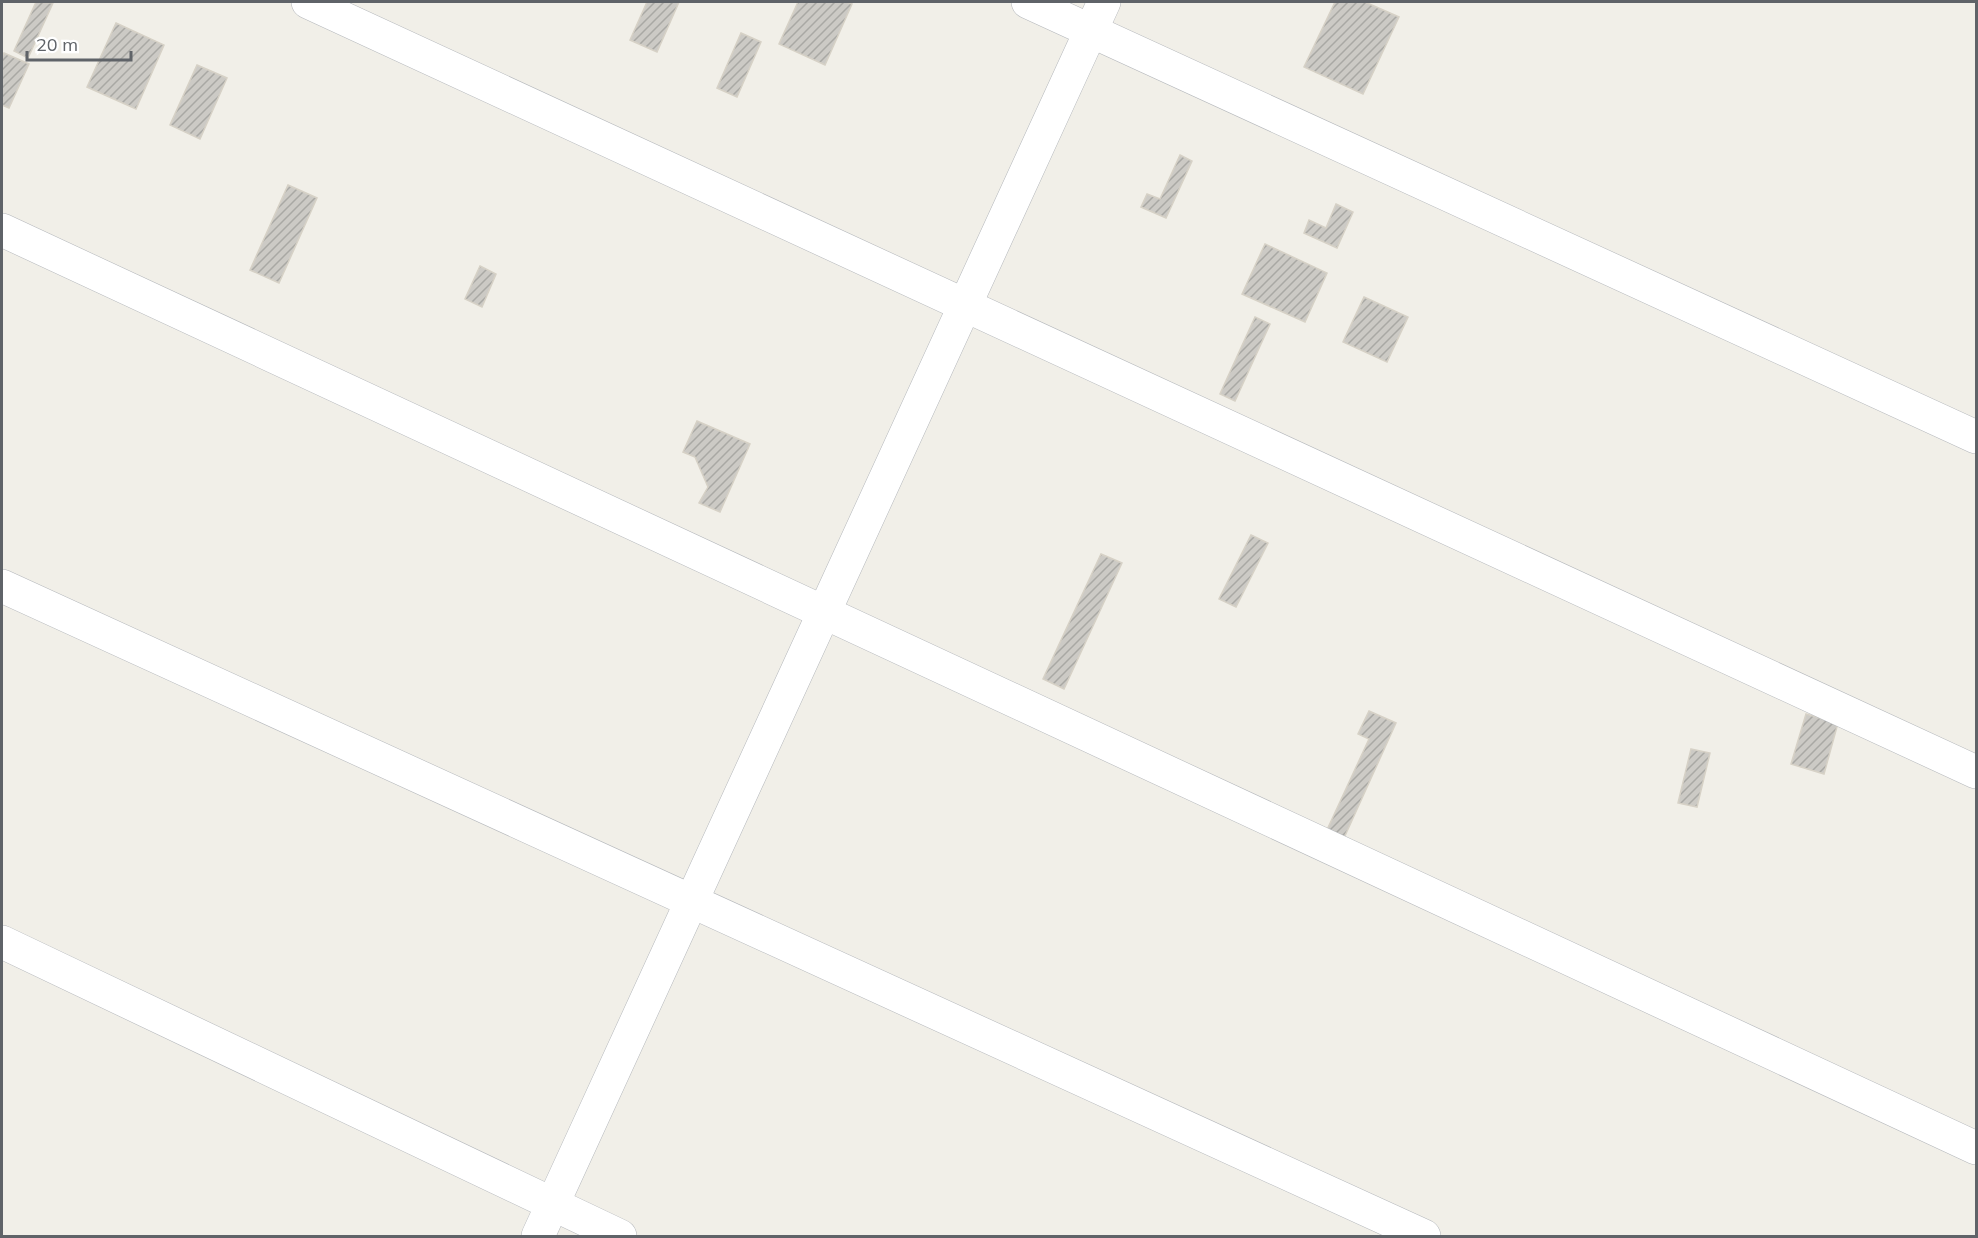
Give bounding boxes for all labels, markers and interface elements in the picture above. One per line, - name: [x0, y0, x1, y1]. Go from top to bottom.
- scale bar: [27, 24, 130, 62]
- text: 20 m: [36, 33, 78, 56]

